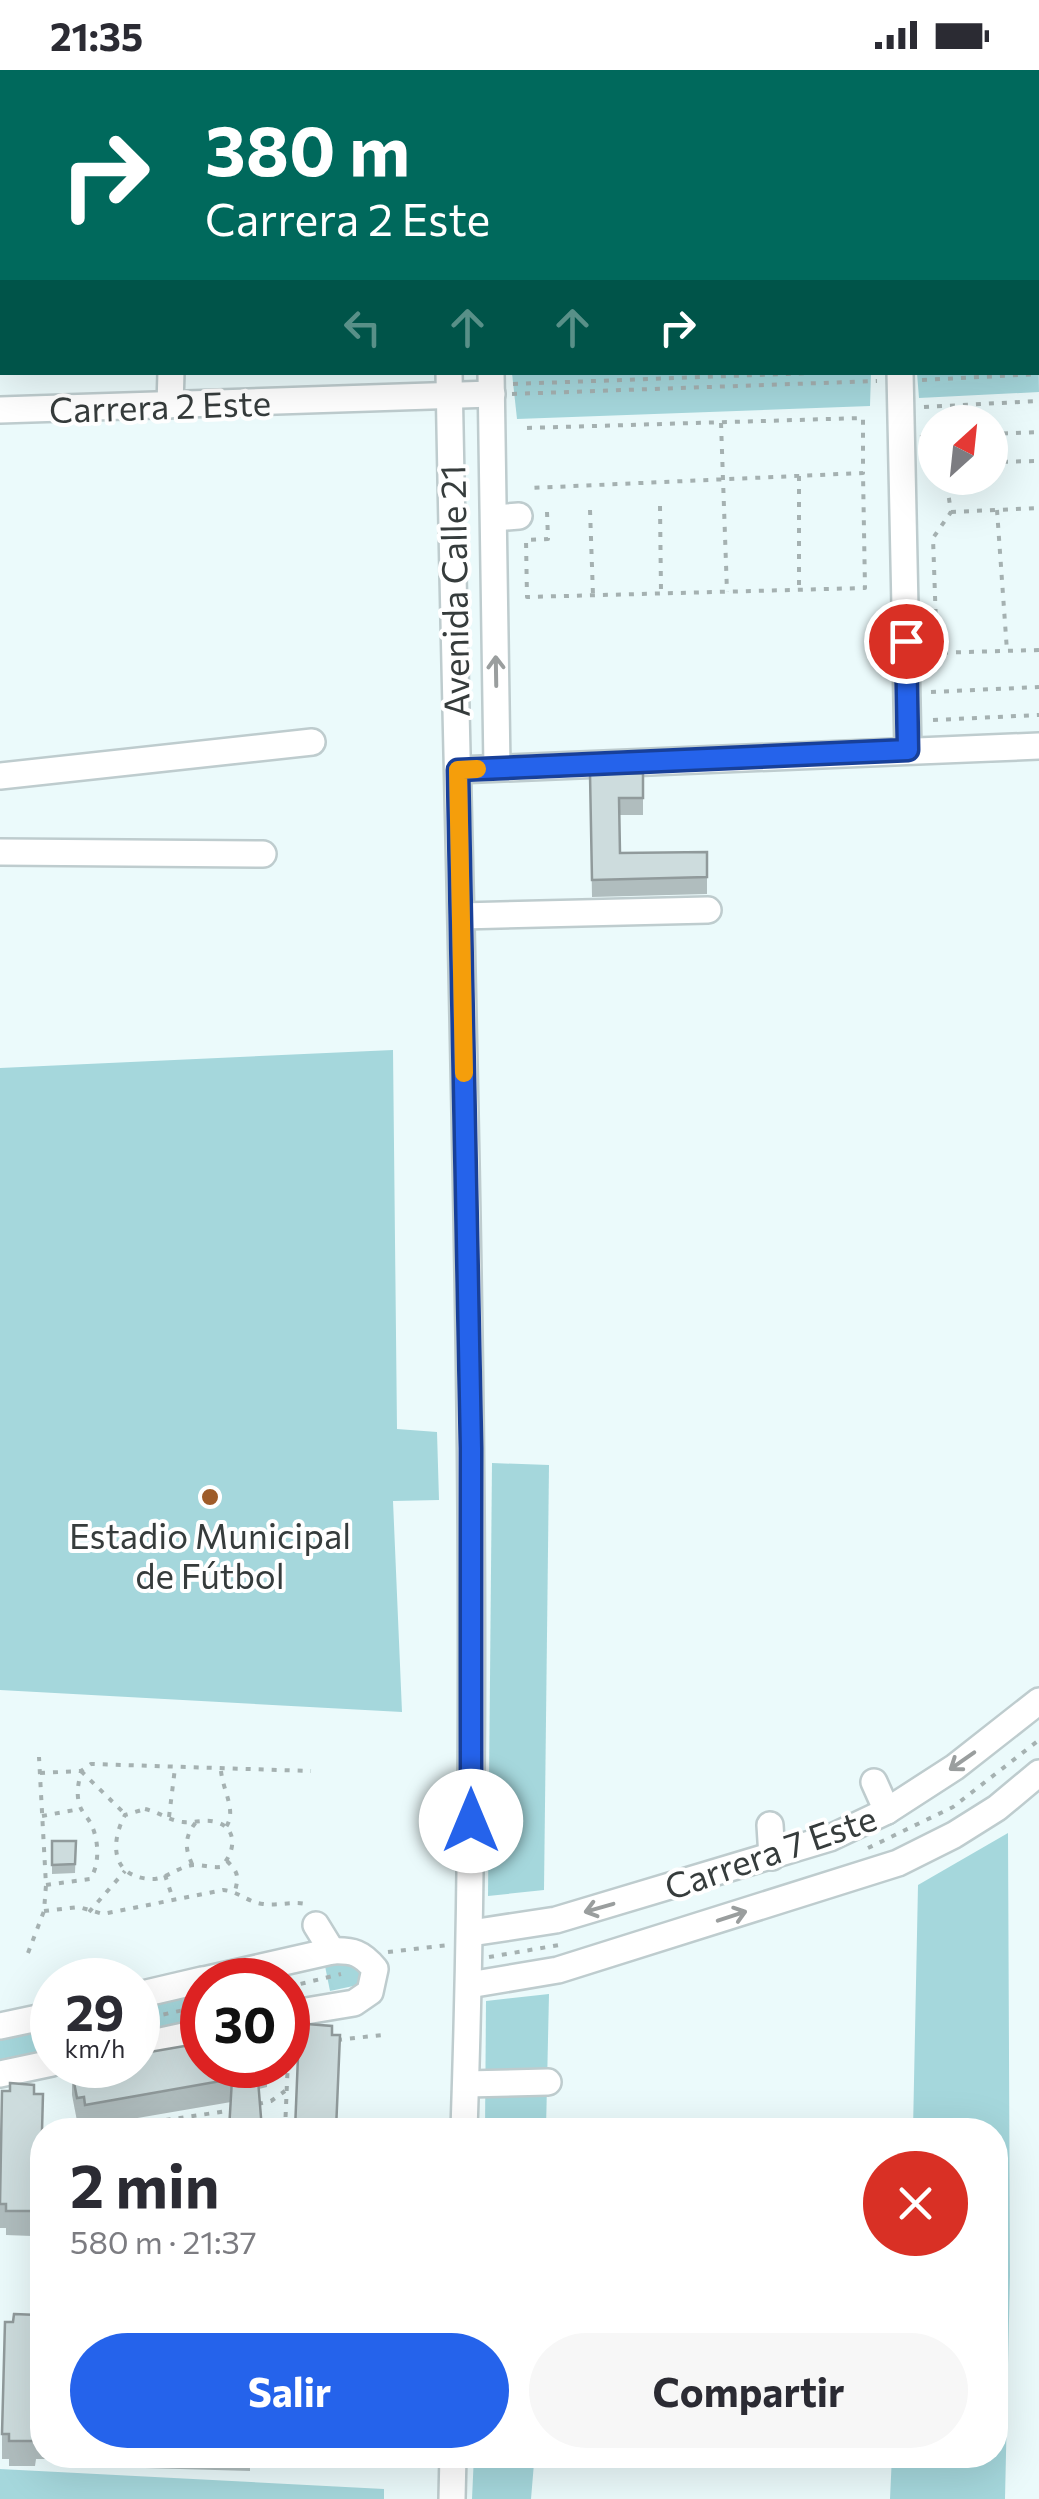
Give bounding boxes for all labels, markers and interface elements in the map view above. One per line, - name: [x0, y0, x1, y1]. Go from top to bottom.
- text: 21:35: [50, 12, 143, 59]
- text: 380 m: [205, 105, 410, 190]
- icon: right: [40, 110, 170, 240]
- text: Carrera 2 Este: [205, 190, 490, 245]
- icon: left: [335, 300, 390, 355]
- icon: ahead: [440, 300, 495, 355]
- icon: ahead: [545, 300, 600, 355]
- icon: right: [650, 300, 705, 355]
- street label: Carrera 2 Este: [48, 380, 272, 430]
- north arrow: [918, 405, 1008, 495]
- map controls: [918, 405, 1008, 495]
- street label: Avenida Calle 21: [429, 464, 477, 718]
- pin: [864, 599, 949, 684]
- icon: arrive: [879, 614, 934, 669]
- one-way arrow: [486, 655, 506, 688]
- marker: Estadio Municipal de Fútbol: [199, 1486, 221, 1508]
- place label: Estadio Municipal de Fútbol: [69, 1513, 351, 1596]
- one-way arrow: [949, 1750, 977, 1771]
- position arrow: [419, 1769, 523, 1873]
- street label: Carrera 7 Este: [659, 1795, 881, 1907]
- one-way arrow: [583, 1900, 615, 1918]
- one-way arrow: [716, 1906, 748, 1924]
- speed limit sign: 30: [180, 1958, 310, 2088]
- text: 29: [65, 1980, 124, 2041]
- text: km/h: [65, 2033, 125, 2063]
- text: 2 min: [70, 2147, 219, 2220]
- button: close: [863, 2151, 968, 2256]
- text: 580 m · 21:37: [70, 2221, 257, 2261]
- button: Salir: [70, 2333, 509, 2448]
- button: Compartir: [529, 2333, 968, 2448]

